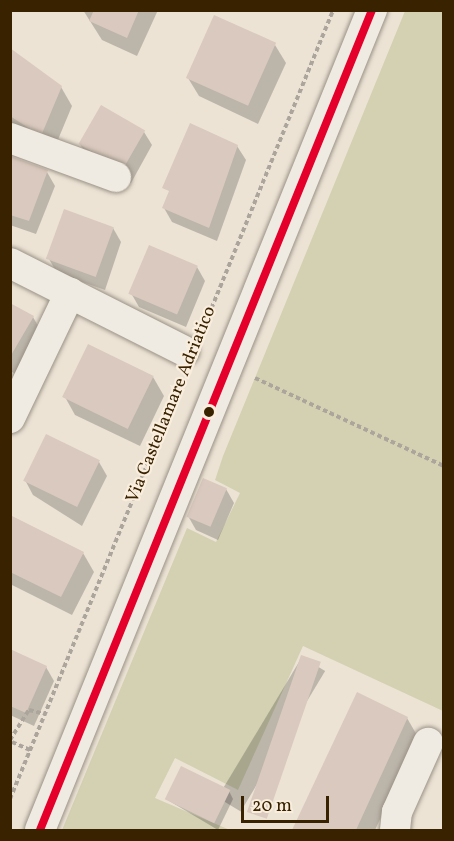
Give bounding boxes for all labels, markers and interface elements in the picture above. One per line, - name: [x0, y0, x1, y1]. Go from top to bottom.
- street label: Via Castellamare Adriatico: [123, 303, 221, 507]
- unlabelled marker: [203, 406, 215, 418]
- scale bar: [244, 784, 332, 822]
- text: 20 m: [252, 794, 292, 819]

